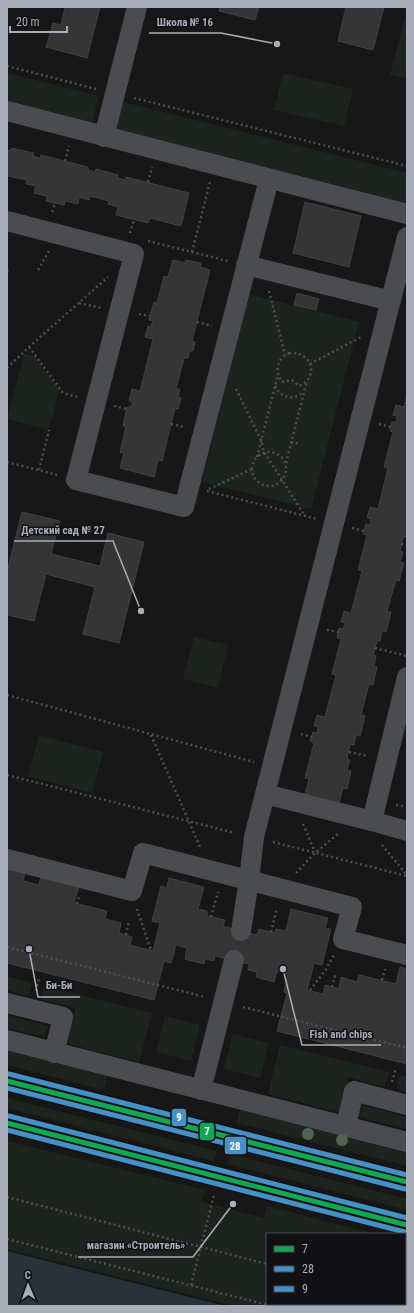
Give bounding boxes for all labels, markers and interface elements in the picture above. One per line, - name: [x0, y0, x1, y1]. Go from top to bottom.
- scale bar: [10, 8, 67, 34]
- callout: Школа № 16: [149, 10, 221, 33]
- text: 20 m: [16, 15, 40, 29]
- text: Школа № 16: [157, 16, 214, 29]
- callout: Детский сад № 27: [14, 518, 113, 541]
- text: Детский сад № 27: [21, 524, 105, 537]
- callout: Би-Би: [38, 974, 80, 997]
- text: Би-Би: [46, 979, 72, 992]
- callout: Fish and chips: [302, 1022, 381, 1045]
- text: Fish and chips: [309, 1028, 373, 1041]
- line badge: 9: [171, 1108, 187, 1127]
- text: 9: [176, 1111, 182, 1124]
- line badge: 7: [199, 1122, 215, 1141]
- text: 7: [204, 1125, 210, 1138]
- line badge: 28: [224, 1136, 247, 1155]
- text: 28: [229, 1140, 241, 1153]
- legend: [266, 1233, 406, 1305]
- callout: магазин «Строитель»: [78, 1234, 193, 1257]
- text: магазин «Строитель»: [87, 1239, 185, 1252]
- text: 7: [302, 1242, 308, 1256]
- text: 28: [302, 1262, 314, 1276]
- north arrow: [8, 1265, 48, 1305]
- text: С: [24, 1269, 31, 1282]
- text: 9: [302, 1282, 308, 1296]

